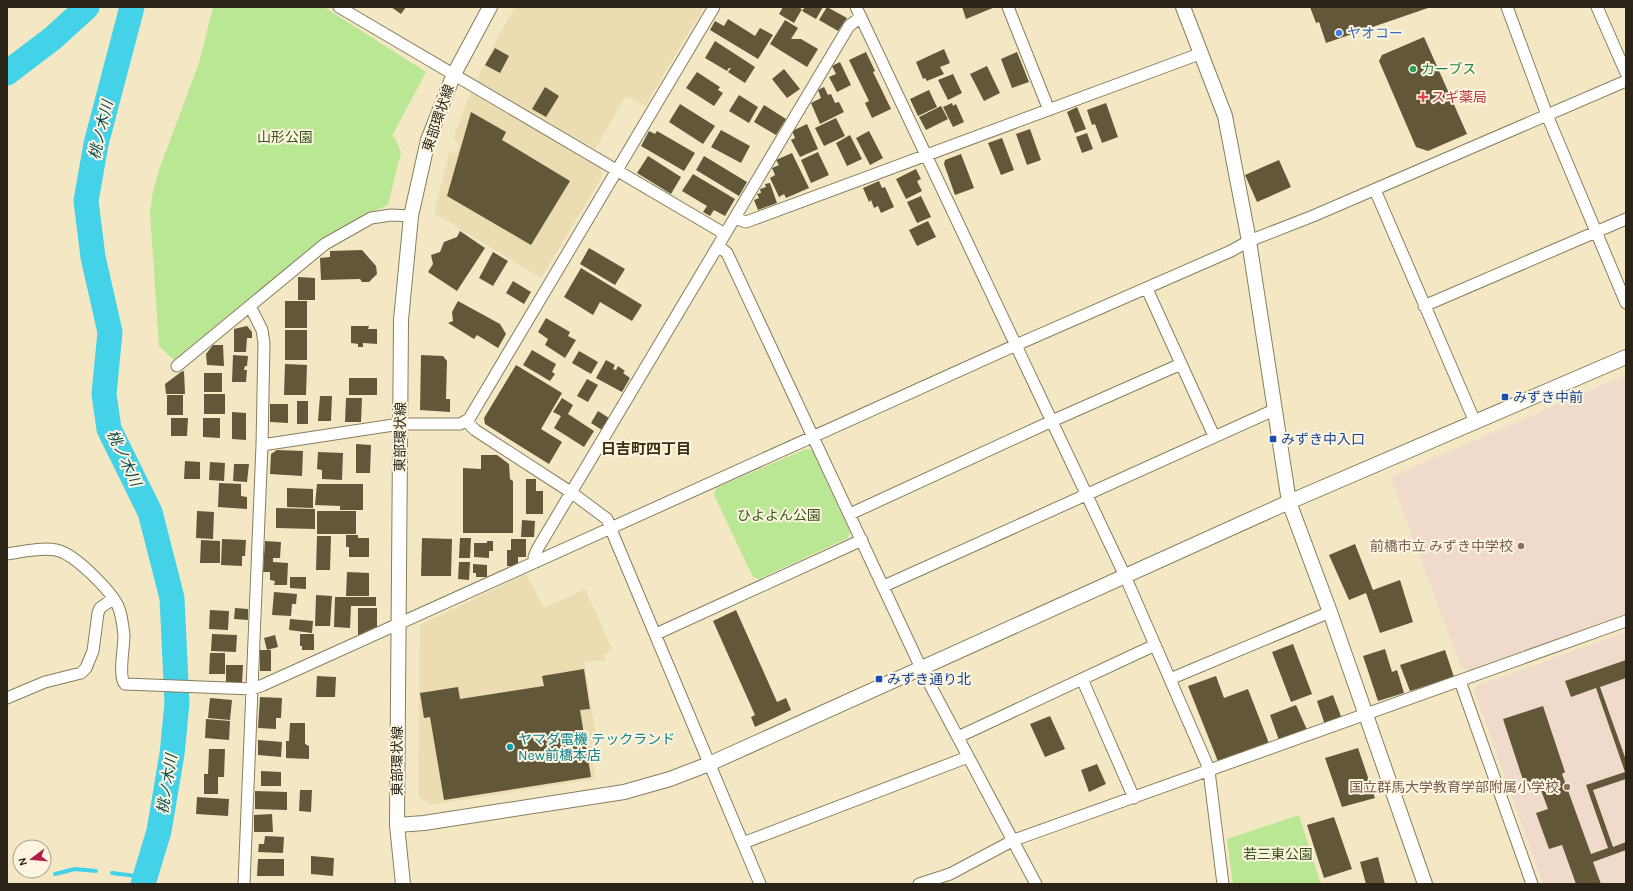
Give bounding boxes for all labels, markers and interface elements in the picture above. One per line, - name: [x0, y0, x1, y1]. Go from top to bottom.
- place label: ヤオコー: [1347, 25, 1403, 42]
- marker: ヤオコー: [1334, 28, 1344, 38]
- place label: カーブス: [1421, 61, 1476, 78]
- marker: カーブス: [1408, 64, 1418, 74]
- street label: 東部環状線: [419, 82, 458, 154]
- place label: スギ薬局: [1431, 89, 1487, 106]
- marker: スギ薬局: [1418, 92, 1428, 102]
- water label: 桃ノ木川: [85, 97, 117, 161]
- park label: 山形公園: [257, 129, 313, 146]
- place label: みずき中前: [1513, 389, 1583, 406]
- marker: みずき中前: [1500, 392, 1510, 402]
- street label: 東部環状線: [391, 402, 410, 472]
- water label: 桃ノ木川: [103, 427, 146, 491]
- place label: みずき中入口: [1281, 431, 1365, 448]
- marker: みずき中入口: [1268, 434, 1278, 444]
- district label: 日吉町四丁目: [601, 440, 691, 458]
- park label: ひよよん公園: [737, 507, 821, 524]
- place label: 前橋市立 みずき中学校: [1370, 538, 1513, 555]
- marker: 前橋市立 みずき中学校: [1516, 541, 1526, 551]
- place label: みずき通り北: [887, 671, 971, 688]
- marker: みずき通り北: [874, 674, 884, 684]
- street label: 東部環状線: [389, 726, 406, 796]
- place label: ヤマダ電機 テックランド New前橋本店: [518, 731, 675, 764]
- marker: ヤマダ電機 テックランド New前橋本店: [505, 742, 515, 752]
- water label: 桃ノ木川: [153, 751, 181, 815]
- place label: 国立群馬大学教育学部附属小学校: [1349, 779, 1559, 796]
- marker: 国立群馬大学教育学部附属小学校: [1562, 782, 1572, 792]
- north arrow: [12, 839, 52, 879]
- park label: 若三東公園: [1243, 846, 1313, 863]
- text: N: [16, 856, 30, 867]

